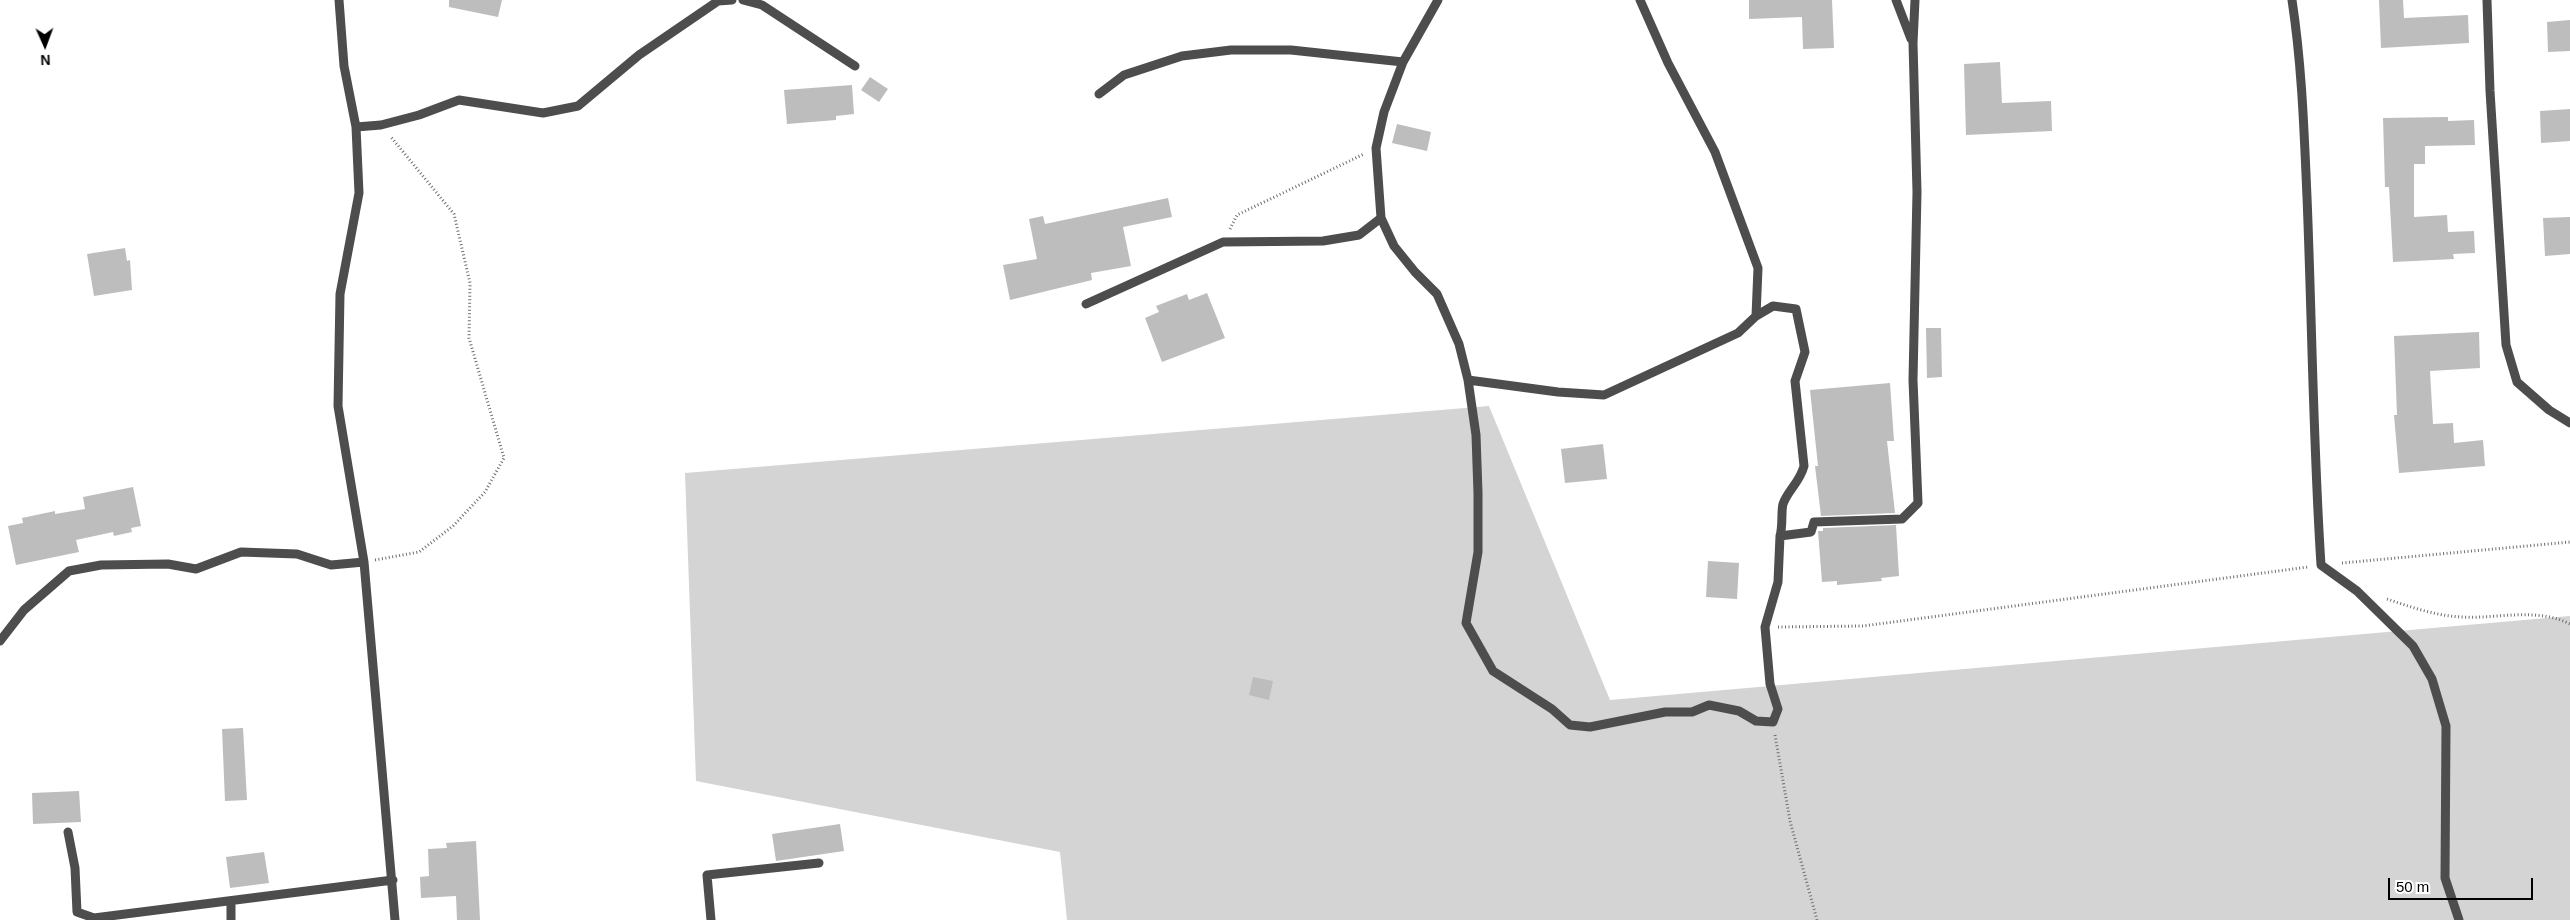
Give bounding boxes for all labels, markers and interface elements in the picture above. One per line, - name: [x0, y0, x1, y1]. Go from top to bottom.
- north arrow: [20, 20, 70, 70]
- text: N: [40, 52, 51, 68]
- scale bar: [2390, 868, 2535, 900]
- text: 50 m: [2396, 878, 2429, 895]

